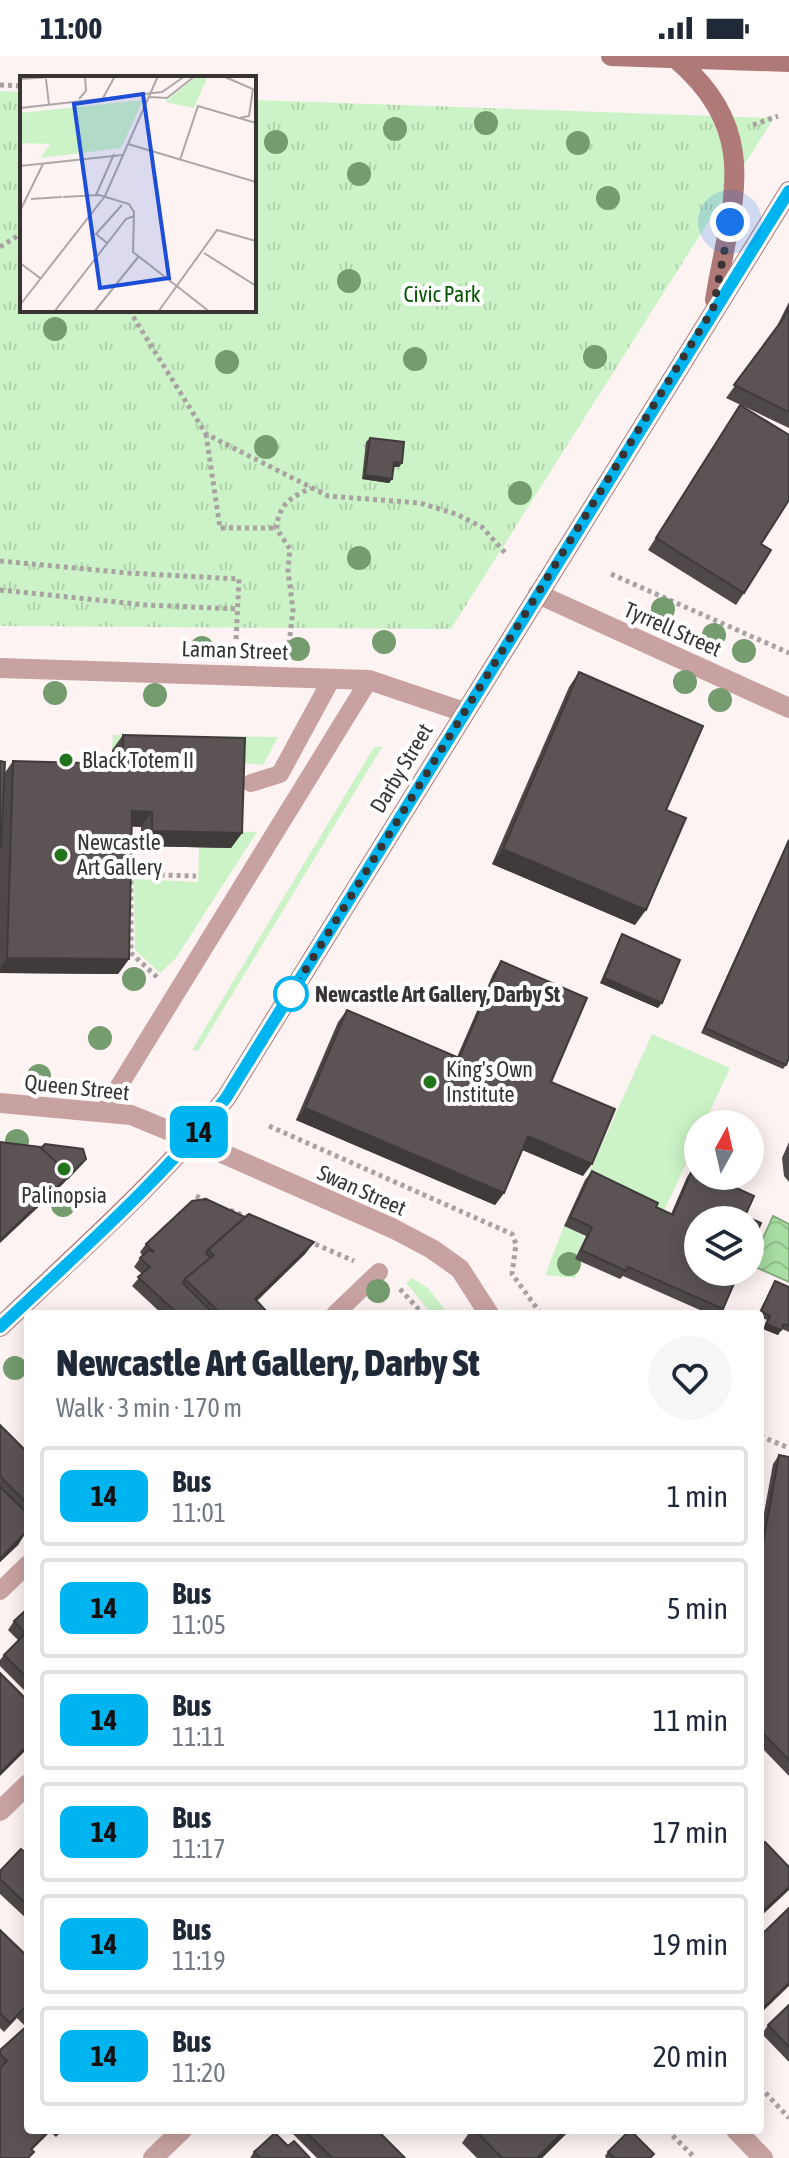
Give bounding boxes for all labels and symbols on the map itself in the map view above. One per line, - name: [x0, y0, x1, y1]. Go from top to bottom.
- inset map: [20, 76, 256, 312]
- your location: [710, 202, 750, 242]
- park label: Civic Park: [404, 281, 481, 307]
- street label: Tyrrell Street: [620, 596, 726, 662]
- street label: Laman Street: [181, 635, 289, 665]
- street label: Darby Street: [364, 719, 438, 817]
- place label: Black Totem II: [82, 747, 194, 773]
- marker: Black Totem II: [57, 751, 75, 769]
- place label: Newcastle Art Gallery: [77, 829, 162, 880]
- marker: Newcastle Art Gallery: [52, 846, 70, 864]
- marker: Newcastle Art Gallery, Darby St: [274, 977, 308, 1011]
- place label: Newcastle Art Gallery, Darby St: [315, 981, 561, 1007]
- place label: King's Own Institute: [446, 1056, 533, 1107]
- street label: Queen Street: [23, 1069, 131, 1105]
- marker: King's Own Institute: [421, 1073, 439, 1091]
- line badge: 14: [163, 1106, 235, 1158]
- north arrow: [684, 1110, 764, 1190]
- street label: Swan Street: [314, 1159, 410, 1221]
- marker: Palinopsia: [55, 1160, 73, 1178]
- place label: Palinopsia: [21, 1182, 107, 1208]

